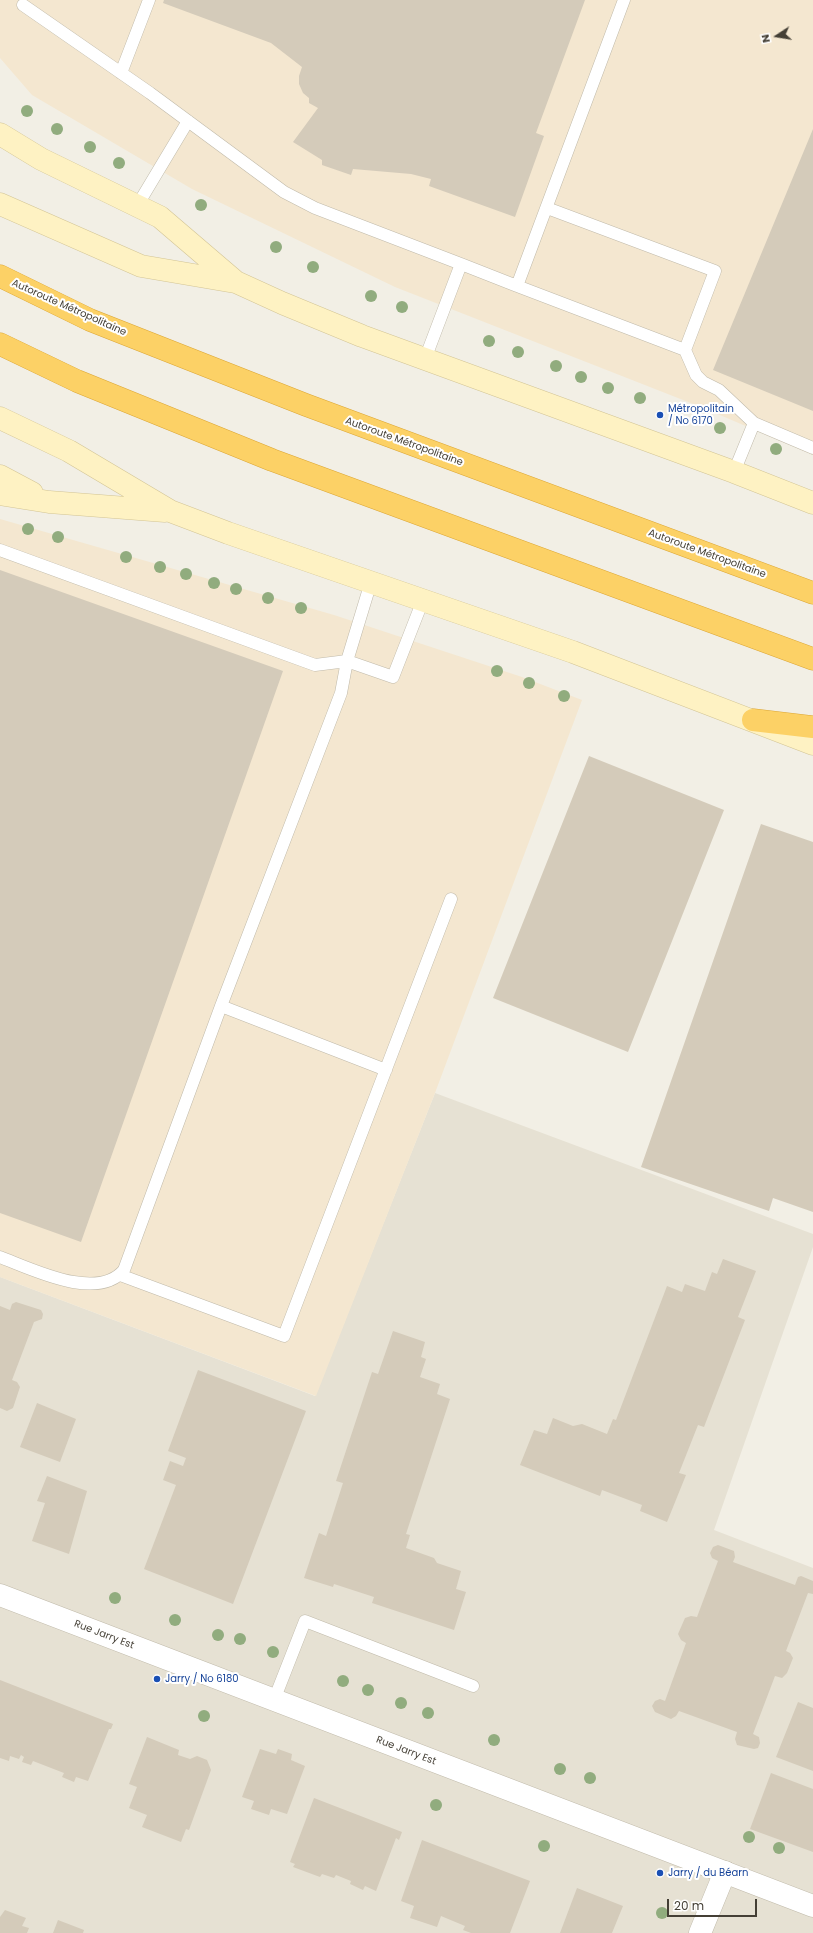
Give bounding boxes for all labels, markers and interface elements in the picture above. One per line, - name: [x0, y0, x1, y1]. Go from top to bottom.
- north arrow: [757, 16, 797, 56]
- text: N: [757, 33, 774, 44]
- street label: Autoroute Métropolitaine: [10, 277, 128, 339]
- place label: Métropolitain / No 6170: [668, 403, 734, 426]
- marker: Métropolitain / No 6170: [655, 410, 665, 420]
- street label: Autoroute Métropolitaine: [344, 415, 464, 469]
- street label: Autoroute Métropolitaine: [647, 527, 767, 581]
- street label: Rue Jarry Est: [72, 1618, 136, 1652]
- place label: Jarry / No 6180: [165, 1673, 238, 1685]
- marker: Jarry / No 6180: [152, 1674, 162, 1684]
- street label: Rue Jarry Est: [374, 1734, 438, 1768]
- place label: Jarry / du Béarn: [668, 1867, 748, 1879]
- marker: Jarry / du Béarn: [655, 1868, 665, 1878]
- scale bar: [669, 1891, 759, 1917]
- text: 20 m: [674, 1897, 704, 1914]

